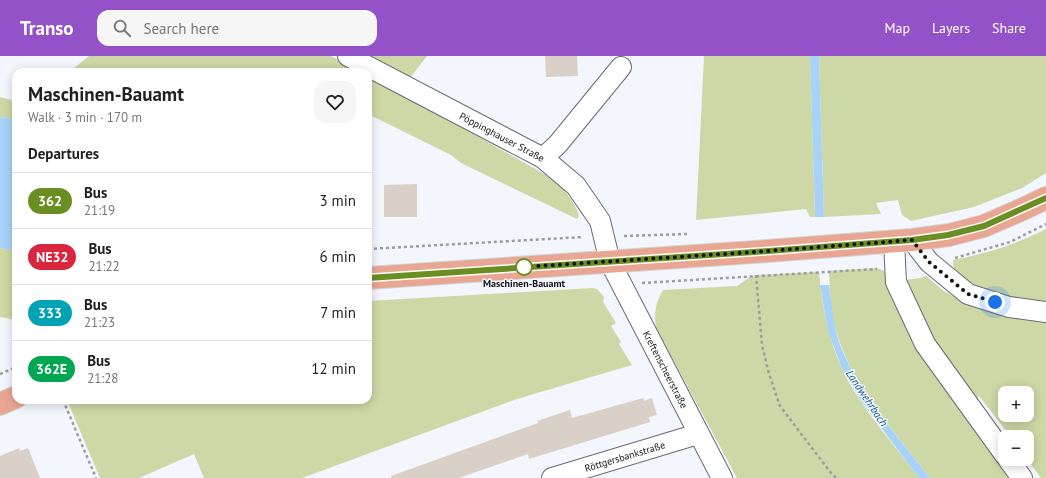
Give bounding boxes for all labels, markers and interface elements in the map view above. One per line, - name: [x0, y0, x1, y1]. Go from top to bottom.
- search box: [97, 10, 377, 46]
- text: Transo: [20, 16, 73, 40]
- icon: search: [111, 17, 133, 39]
- text: Search here: [143, 19, 219, 38]
- text: Map: [884, 19, 910, 37]
- text: Layers: [932, 19, 970, 37]
- text: Share: [992, 19, 1026, 37]
- button: heart: [314, 81, 356, 123]
- text: Maschinen-Bauamt: [28, 82, 184, 106]
- text: Walk · 3 min · 170 m: [28, 109, 142, 126]
- street label: Pöppinghauser Straße: [457, 109, 547, 164]
- text: Departures: [28, 144, 99, 163]
- text: Bus: [84, 183, 107, 202]
- text: 3 min: [319, 191, 356, 210]
- text: 362: [38, 192, 62, 210]
- text: 21:19: [84, 202, 115, 219]
- text: Bus: [88, 239, 112, 258]
- text: 6 min: [319, 247, 356, 266]
- text: NE32: [36, 248, 68, 266]
- text: 21:22: [88, 258, 120, 275]
- marker: Maschinen-Bauamt: [515, 258, 533, 276]
- place label: Maschinen-Bauamt: [483, 277, 565, 290]
- your location: [985, 292, 1005, 312]
- text: Bus: [84, 295, 107, 314]
- text: 7 min: [320, 303, 356, 322]
- text: 333: [38, 304, 62, 322]
- text: 21:23: [84, 314, 115, 331]
- street label: Kreftenscheerstraße: [640, 328, 691, 411]
- text: Bus: [87, 351, 110, 370]
- text: 12 min: [311, 359, 356, 378]
- text: 362E: [36, 360, 67, 378]
- water label: Landwehrbach: [843, 367, 891, 429]
- text: 21:28: [87, 370, 118, 387]
- map controls: [998, 386, 1034, 466]
- button: +: [998, 386, 1034, 422]
- button: −: [998, 430, 1034, 466]
- street label: Röttgersbankstraße: [583, 438, 667, 474]

